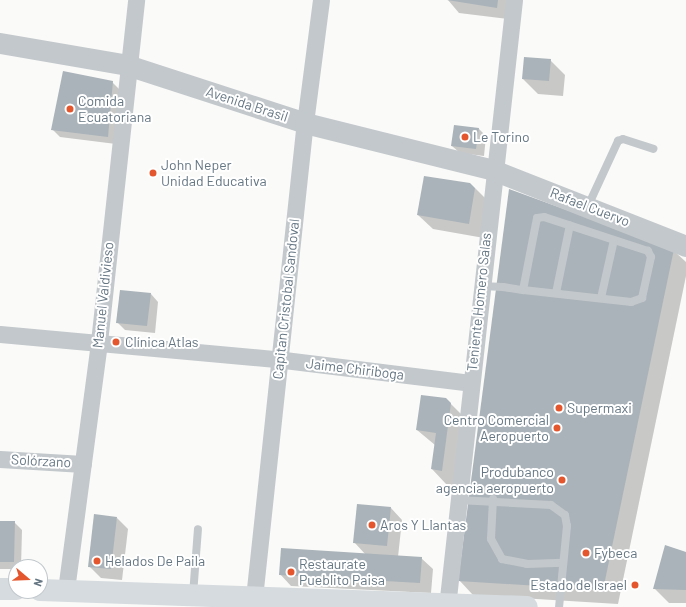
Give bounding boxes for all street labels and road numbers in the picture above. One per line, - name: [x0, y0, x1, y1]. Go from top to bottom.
- street label: Avenida Brasil: [204, 83, 290, 125]
- street label: Rafael Cuervo: [548, 184, 632, 230]
- street label: Capitan Cristobal Sandoval: [269, 218, 303, 380]
- street label: Teniente Homero Salas: [463, 232, 495, 372]
- street label: Manuel Valdivieso: [89, 241, 117, 349]
- street label: Jaime Chiriboga: [305, 355, 405, 383]
- street label: Solórzano: [11, 451, 71, 471]

